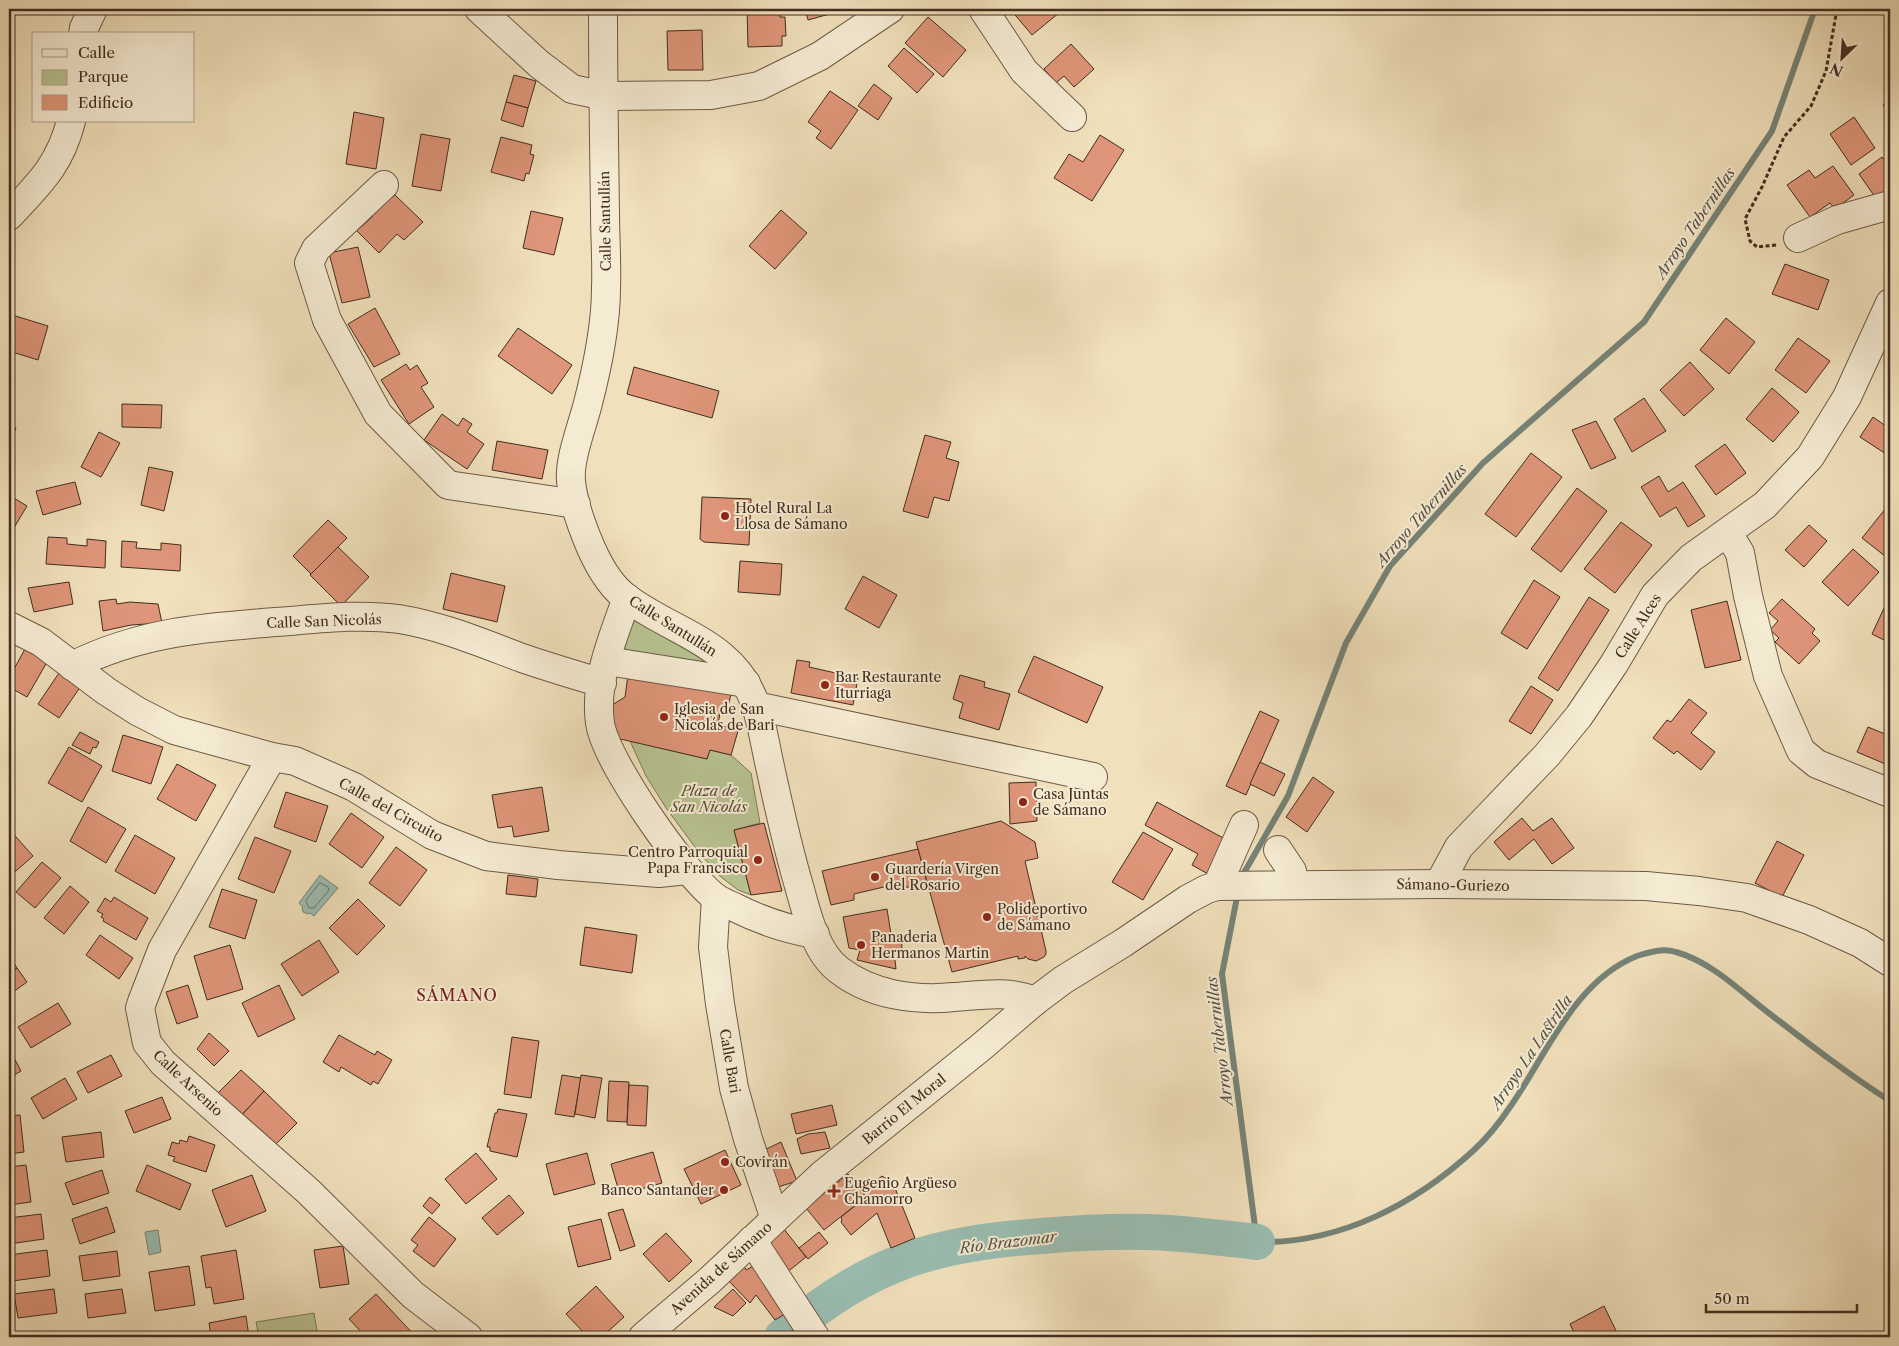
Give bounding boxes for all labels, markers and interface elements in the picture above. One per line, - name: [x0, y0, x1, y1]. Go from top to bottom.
- legend: [32, 32, 195, 122]
- north arrow: [1816, 32, 1866, 82]
- text: Calle: [78, 43, 115, 62]
- text: N: [1827, 59, 1846, 81]
- text: Parque: [78, 67, 128, 86]
- text: Edificio: [78, 93, 133, 112]
- water label: Arroyo Tabernillas: [1650, 163, 1740, 284]
- street label: Calle Santullán: [595, 170, 615, 271]
- water label: Arroyo Tabernillas: [1370, 459, 1471, 572]
- place label: Hotel Rural La Llosa de Sámano: [735, 499, 848, 533]
- marker: Hotel Rural La Llosa de Sámano: [719, 510, 731, 522]
- street label: Calle Alces: [1611, 590, 1665, 662]
- street label: Calle Santullán: [626, 592, 721, 660]
- street label: Calle San Nicolás: [266, 610, 382, 632]
- place label: Bar Restaurante Iturriaga: [835, 668, 941, 702]
- marker: Bar Restaurante Iturriaga: [819, 679, 831, 691]
- place label: Iglesia de San Nicolás de Bari: [674, 700, 774, 734]
- marker: Iglesia de San Nicolás de Bari: [658, 711, 670, 723]
- street label: Calle del Circuito: [336, 774, 446, 846]
- park label: Plaza de San Nicolás: [670, 782, 748, 816]
- place label: Casa Juntas de Sámano: [1033, 785, 1109, 819]
- marker: Casa Juntas de Sámano: [1017, 796, 1029, 808]
- place label: Centro Parroquial Papa Francisco: [628, 843, 748, 877]
- marker: Centro Parroquial Papa Francisco: [752, 854, 764, 866]
- place label: Guardería Virgen del Rosario: [885, 860, 999, 894]
- marker: Guardería Virgen del Rosario: [869, 871, 881, 883]
- street label: Sámano-Guriezo: [1396, 875, 1510, 895]
- place label: Polideportivo de Sámano: [997, 900, 1087, 934]
- marker: Polideportivo de Sámano: [981, 911, 993, 923]
- place label: Panaderia Hermanos Martin: [871, 928, 990, 962]
- marker: Panaderia Hermanos Martin: [855, 939, 867, 951]
- water label: Arroyo Tabernillas: [1202, 975, 1237, 1109]
- district label: SÁMANO: [416, 985, 498, 1005]
- water label: Arroyo La Lastrilla: [1485, 991, 1576, 1114]
- street label: Calle Bari: [715, 1027, 745, 1095]
- street label: Calle Arsenio: [149, 1046, 227, 1120]
- street label: Barrio El Moral: [858, 1070, 950, 1148]
- place label: Covirán: [735, 1153, 788, 1171]
- marker: Covirán: [719, 1156, 731, 1168]
- place label: Eugenio Argüeso Chamorro: [844, 1174, 957, 1208]
- place label: Banco Santander: [601, 1181, 714, 1199]
- marker: Banco Santander: [718, 1184, 730, 1196]
- marker: Eugenio Argüeso Chamorro: [828, 1185, 840, 1197]
- street label: Avenida de Sámano: [666, 1218, 776, 1319]
- water label: Río Brazomar: [957, 1226, 1059, 1258]
- scale bar: [1706, 1281, 1858, 1313]
- text: 50 m: [1714, 1289, 1750, 1308]

